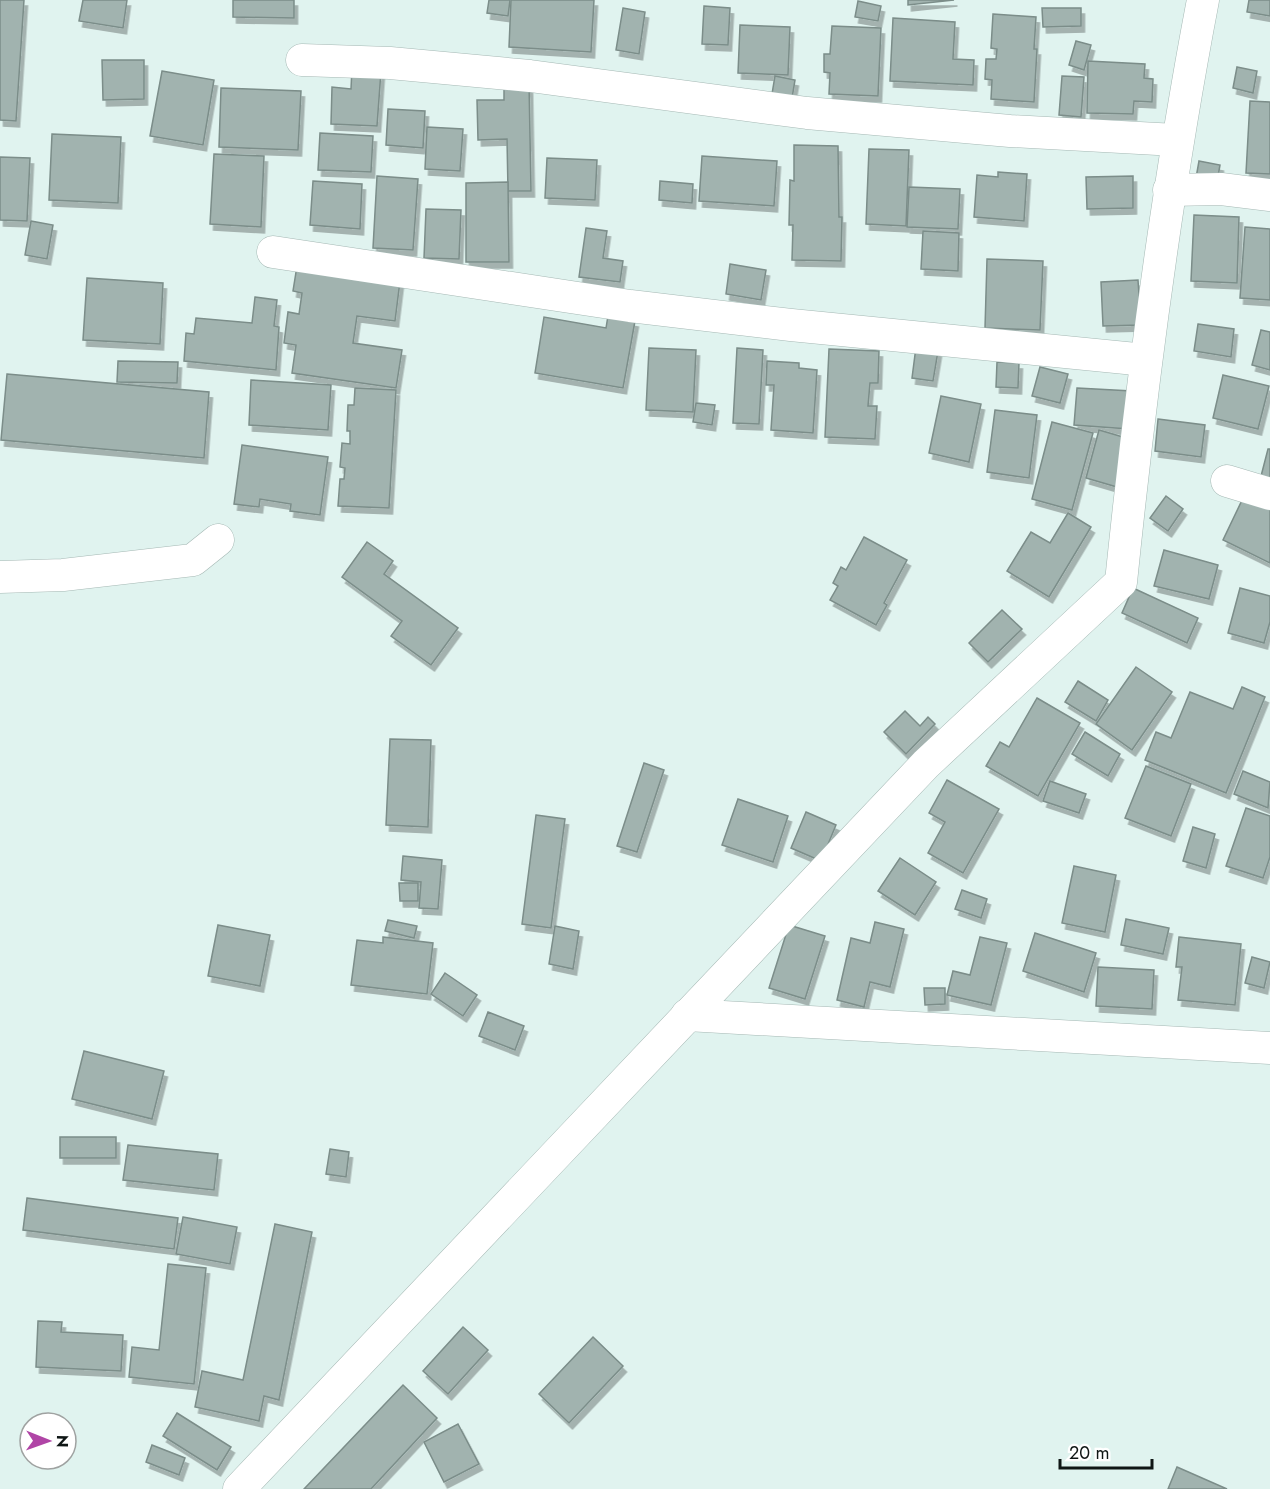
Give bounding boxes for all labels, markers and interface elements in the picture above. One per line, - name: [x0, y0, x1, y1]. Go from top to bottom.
- north arrow: [18, 1411, 78, 1471]
- scale bar: [1060, 1432, 1152, 1470]
- text: N: [51, 1435, 74, 1448]
- text: 20 m: [1069, 1440, 1109, 1466]

